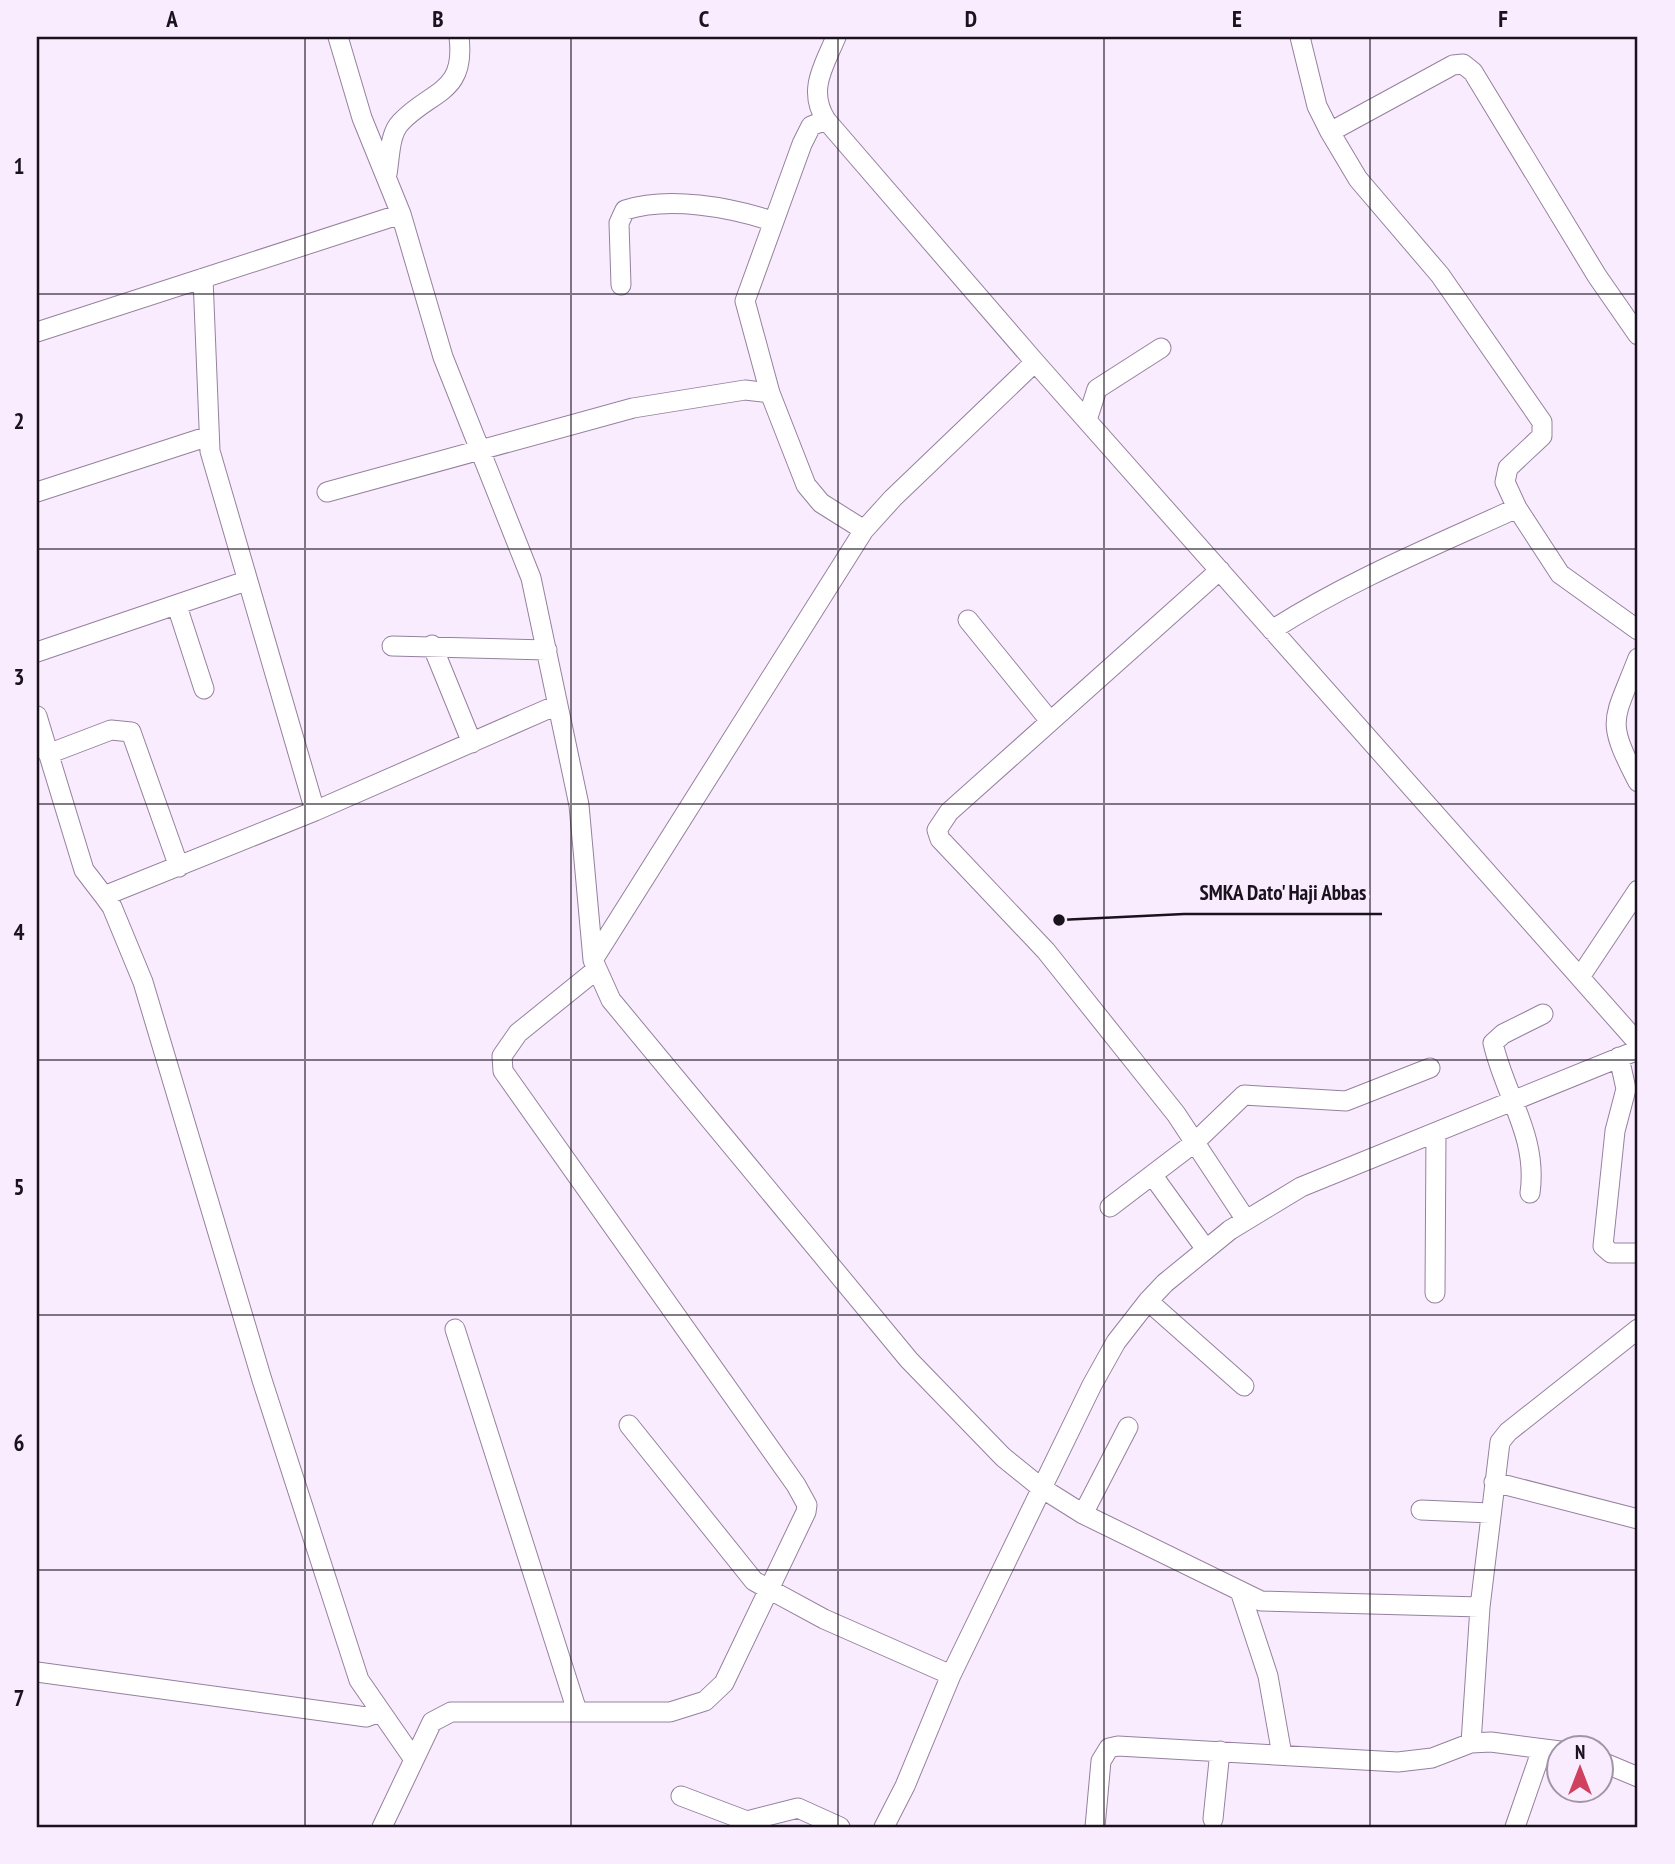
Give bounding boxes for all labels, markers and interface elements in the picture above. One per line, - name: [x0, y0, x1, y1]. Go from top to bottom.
- text: A: [165, 4, 178, 33]
- text: B: [432, 4, 444, 33]
- text: C: [699, 4, 710, 33]
- text: D: [965, 4, 977, 33]
- text: E: [1232, 4, 1242, 33]
- text: F: [1498, 4, 1508, 33]
- text: 1: [14, 151, 25, 180]
- text: 2: [14, 406, 25, 435]
- text: 3: [14, 662, 25, 691]
- callout: SMKA Dato' Haji Abbas: [1184, 872, 1382, 914]
- text: SMKA Dato' Haji Abbas: [1200, 879, 1366, 906]
- text: 4: [14, 917, 25, 946]
- text: 5: [14, 1172, 25, 1201]
- text: 6: [14, 1428, 25, 1457]
- text: 7: [14, 1683, 25, 1712]
- north arrow: [1546, 1734, 1616, 1804]
- text: N: [1575, 1740, 1585, 1764]

